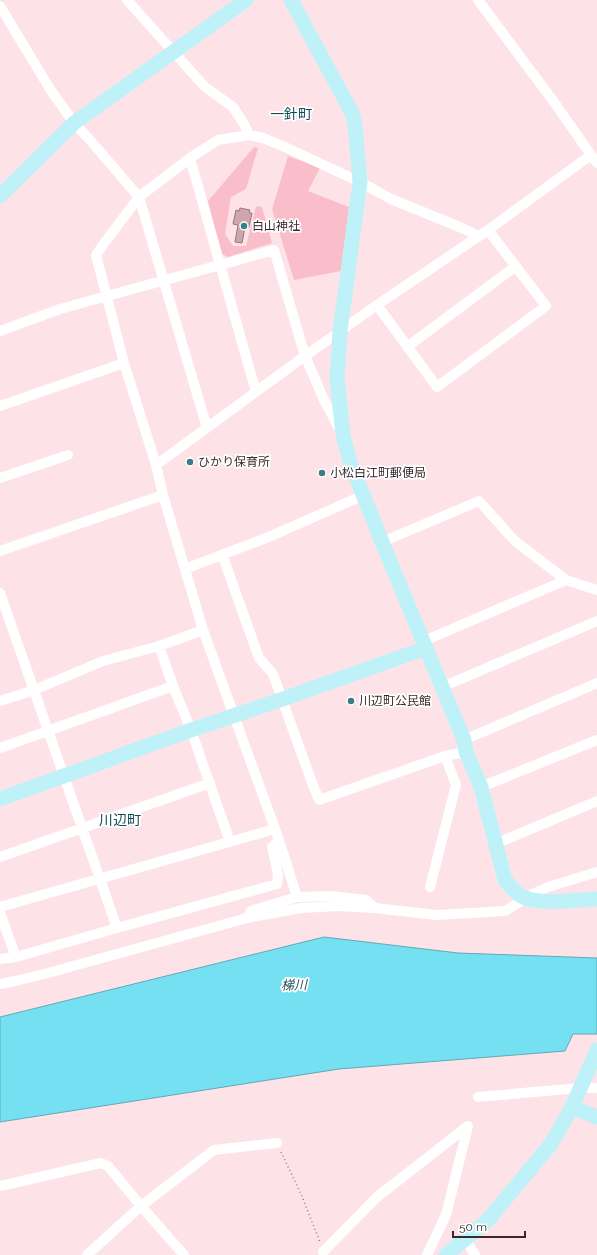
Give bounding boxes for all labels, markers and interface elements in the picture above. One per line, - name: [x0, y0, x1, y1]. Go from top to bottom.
- district label: 一針町: [270, 106, 312, 122]
- place label: 白山神社: [252, 219, 300, 233]
- marker: 白山神社: [239, 221, 249, 231]
- place label: ひかり保育所: [198, 455, 270, 469]
- marker: ひかり保育所: [185, 457, 195, 467]
- place label: 小松白江町郵便局: [330, 466, 426, 480]
- marker: 小松白江町郵便局: [317, 468, 327, 478]
- place label: 川辺町公民館: [359, 694, 431, 708]
- marker: 川辺町公民館: [346, 696, 356, 706]
- district label: 川辺町: [99, 812, 141, 828]
- water label: 梯川: [281, 977, 309, 993]
- scale bar: [453, 1213, 525, 1239]
- text: 50 m: [459, 1220, 487, 1234]

